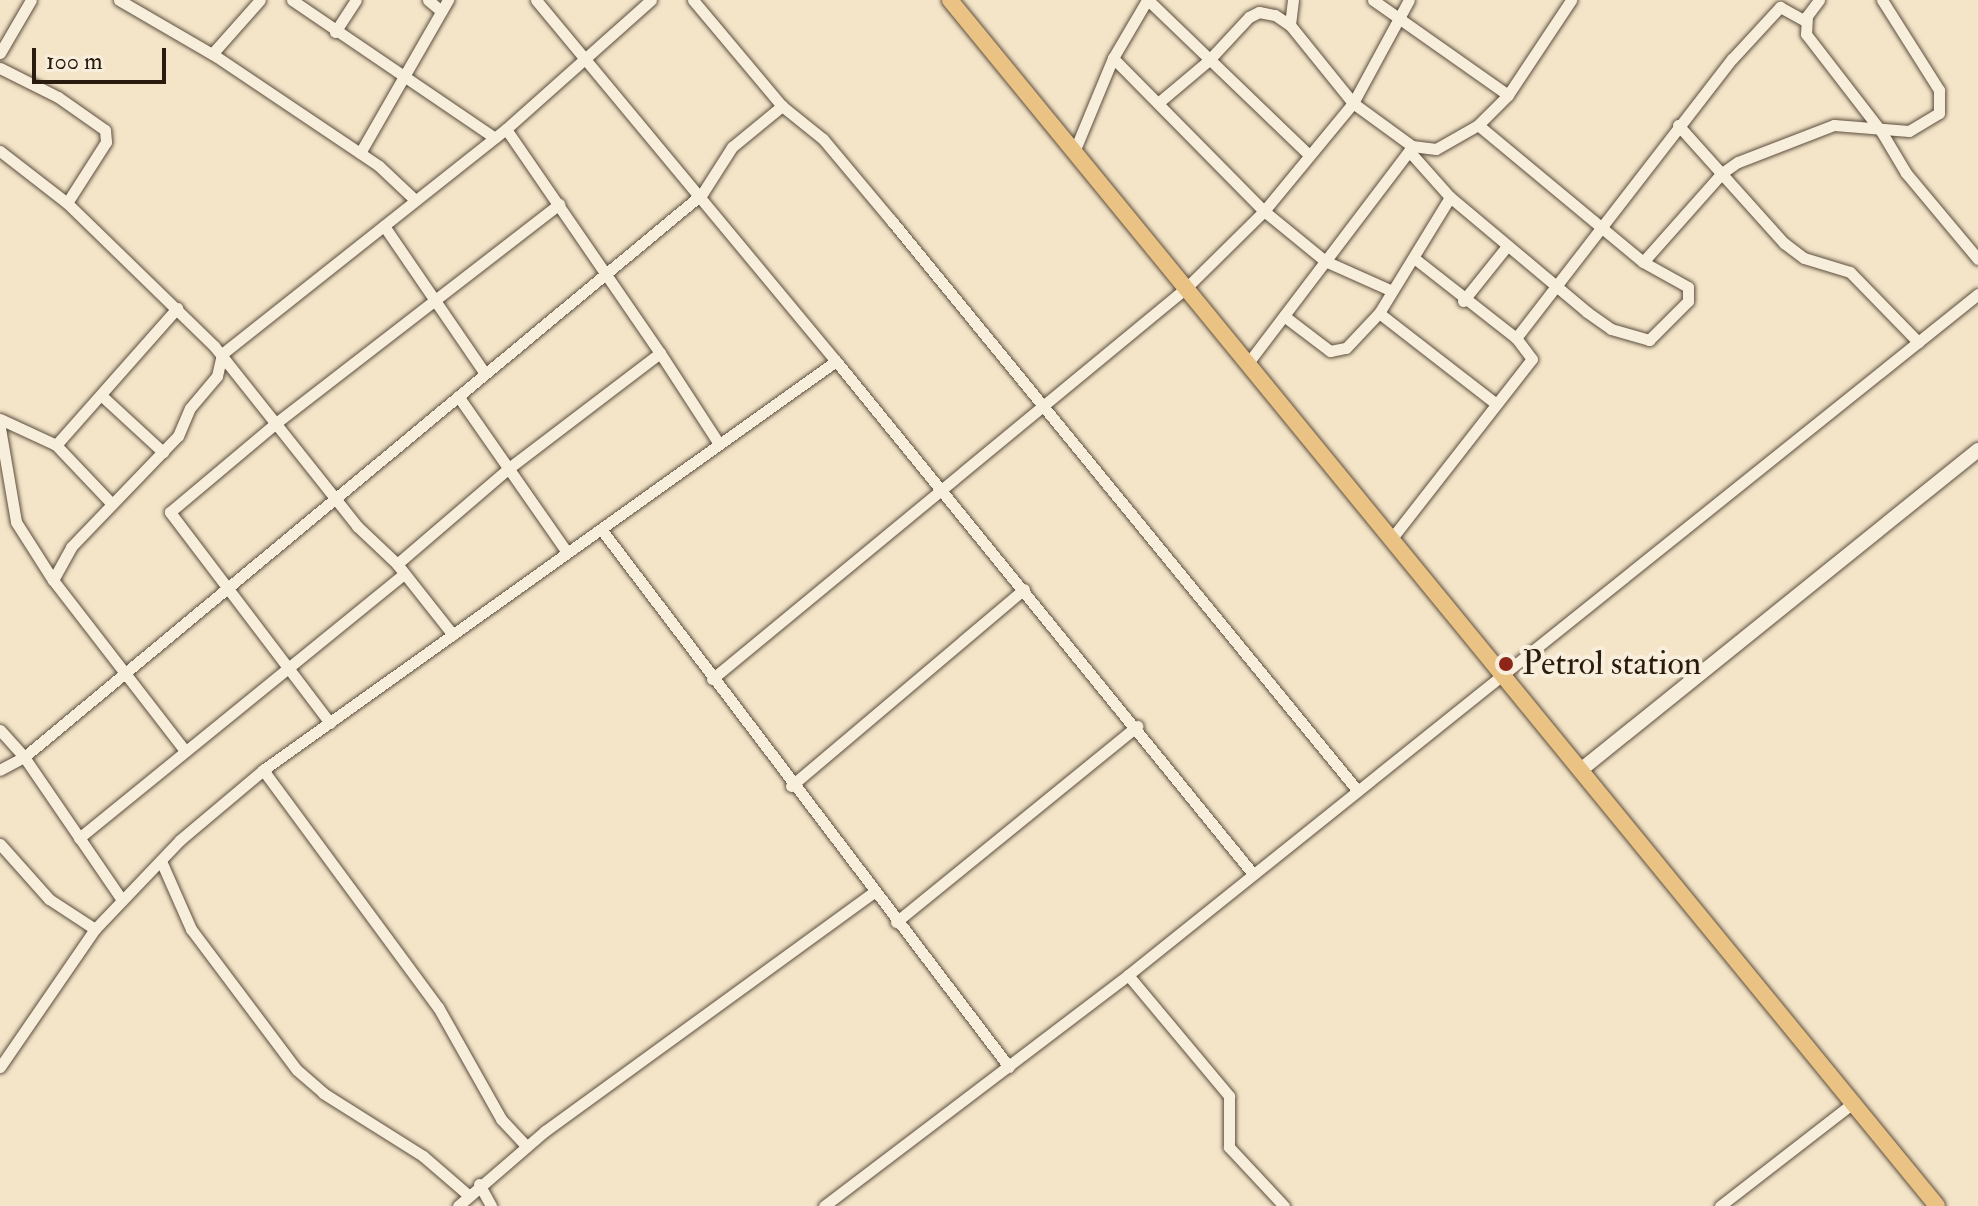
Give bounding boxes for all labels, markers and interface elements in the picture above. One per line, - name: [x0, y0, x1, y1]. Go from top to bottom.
- scale bar: [36, 32, 170, 82]
- text: 100 m: [46, 46, 103, 77]
- place label: Petrol station: [1522, 644, 1701, 684]
- marker: Petrol station: [1497, 655, 1515, 673]

